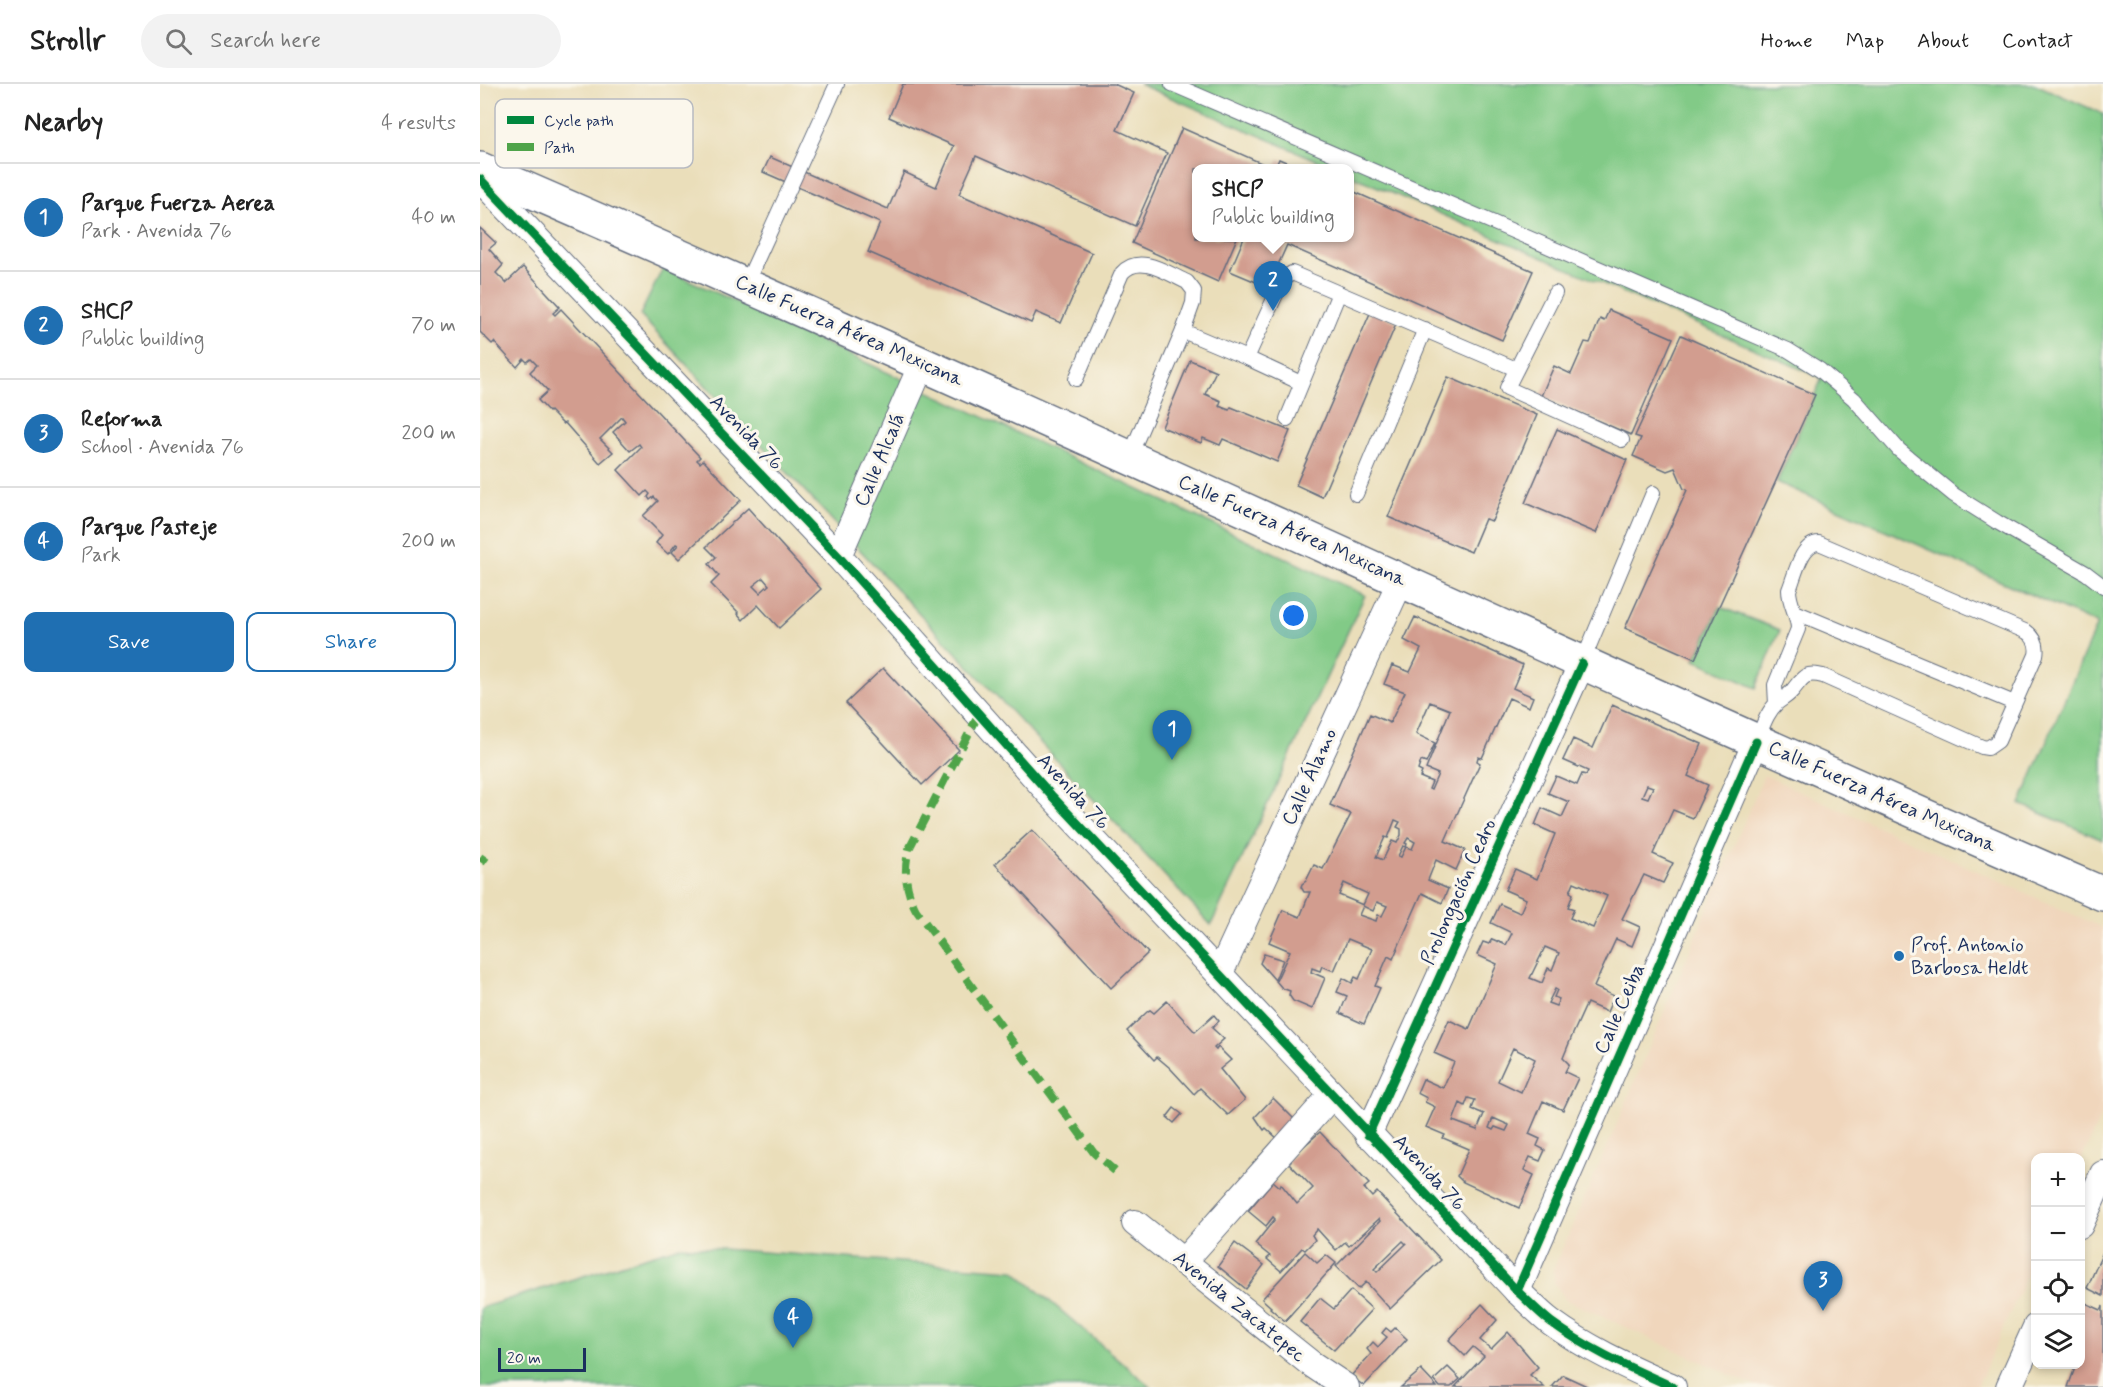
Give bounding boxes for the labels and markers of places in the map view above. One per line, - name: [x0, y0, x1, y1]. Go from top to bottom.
- pin: 2: [1254, 262, 1292, 311]
- pin: 1: [1152, 710, 1192, 760]
- place label: Prof. Antonio Barbosa Heldt: [1911, 932, 2028, 982]
- marker: Prof. Antonio Barbosa Heldt: [1892, 949, 1906, 963]
- pin: 3: [1804, 1262, 1842, 1311]
- pin: 4: [774, 1298, 812, 1348]

